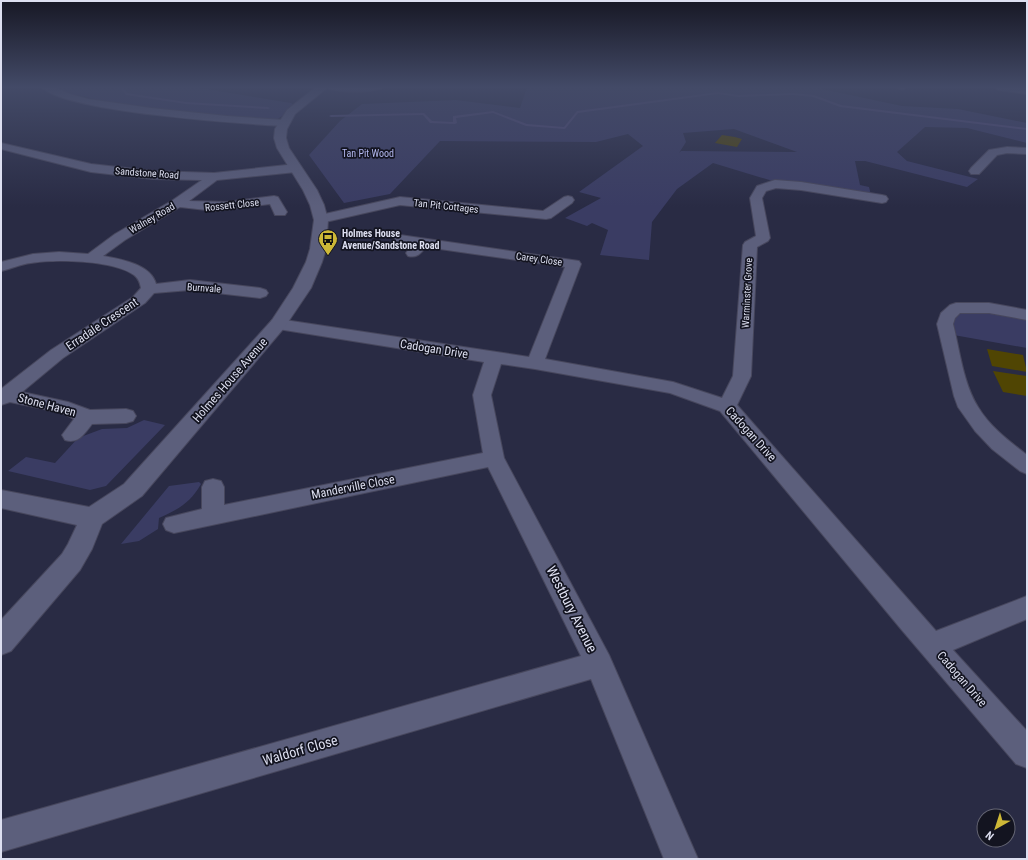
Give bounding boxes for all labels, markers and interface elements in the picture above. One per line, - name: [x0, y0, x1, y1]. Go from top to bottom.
- park label: Tan Pit Wood: [342, 148, 394, 159]
- street label: Sandstone Road: [115, 165, 179, 181]
- street label: Rossett Close: [204, 197, 260, 213]
- street label: Tan Pit Cottages: [413, 197, 479, 215]
- street label: Walney Road: [127, 201, 177, 235]
- bus stop icon: Holmes House Avenue/Sandstone Road: [317, 228, 339, 256]
- place label: Holmes House Avenue/Sandstone Road: [342, 228, 440, 251]
- street label: Carey Close: [515, 250, 563, 268]
- street label: Warminster Grove: [740, 257, 754, 328]
- street label: Burnvale: [187, 281, 222, 295]
- street label: Erradale Crescent: [63, 295, 141, 353]
- street label: Holmes House Avenue: [190, 335, 271, 425]
- street label: Cadogan Drive: [399, 337, 469, 361]
- street label: Stone Haven: [16, 391, 78, 420]
- street label: Cadogan Drive: [723, 404, 779, 464]
- street label: Manderville Close: [310, 472, 396, 502]
- street label: Westbury Avenue: [543, 563, 601, 655]
- street label: Cadogan Drive: [934, 648, 990, 710]
- street label: Waldorf Close: [261, 732, 340, 768]
- north arrow: [976, 808, 1016, 848]
- text: N: [983, 828, 997, 843]

